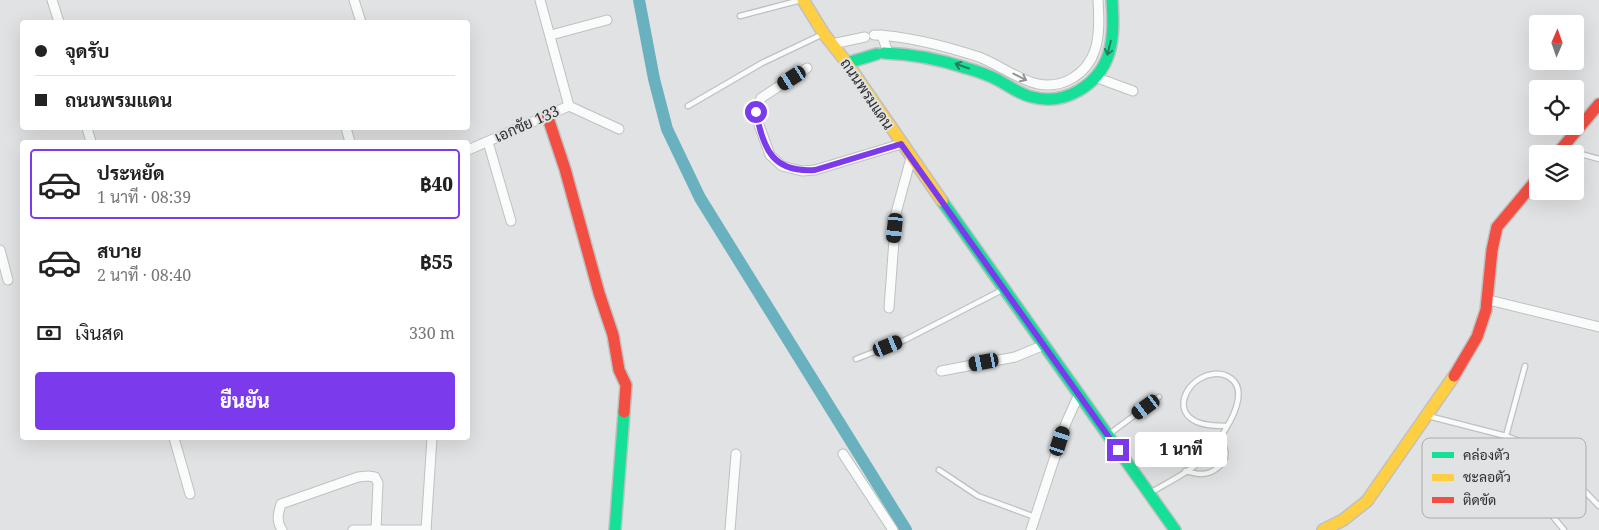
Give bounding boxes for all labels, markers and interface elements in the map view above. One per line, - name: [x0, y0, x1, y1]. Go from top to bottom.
- north arrow: [1529, 15, 1584, 70]
- map controls: [1529, 15, 1584, 200]
- text: จุดรับ: [65, 38, 109, 64]
- one-way arrow: [1104, 40, 1113, 56]
- street label: ถนนพรมแดน: [837, 54, 899, 133]
- one-way arrow: [954, 61, 970, 71]
- car: [775, 64, 808, 92]
- one-way arrow: [1013, 72, 1028, 82]
- button: locate: [1529, 80, 1584, 135]
- text: ถนนพรมแดน: [65, 87, 172, 113]
- street label: เอกชัย 133: [491, 100, 562, 146]
- route start: [745, 101, 767, 123]
- button: layers: [1529, 145, 1584, 200]
- text: ประหยัด: [97, 160, 165, 186]
- icon: car: [37, 162, 82, 207]
- text: ฿40: [420, 171, 453, 197]
- text: 1 นาที · 08:39: [97, 186, 191, 208]
- car: [885, 212, 904, 244]
- text: สบาย: [97, 238, 142, 264]
- icon: car: [37, 240, 82, 285]
- text: ฿55: [420, 249, 453, 275]
- text: 2 นาที · 08:40: [97, 264, 191, 286]
- icon: cash: [35, 319, 63, 347]
- text: เงินสด: [75, 320, 124, 346]
- text: 330 m: [409, 322, 455, 344]
- car: [871, 333, 904, 359]
- car: [967, 352, 1000, 372]
- button: ยืนยัน: [35, 372, 455, 430]
- car: [1129, 392, 1162, 422]
- car: [1048, 424, 1071, 458]
- callout: 1 นาที: [1136, 432, 1228, 468]
- text: 1 นาที: [1160, 438, 1202, 460]
- legend: [1422, 438, 1586, 518]
- route end: [1107, 439, 1129, 461]
- text: คล่องตัว: [1463, 445, 1510, 464]
- text: ชะลอตัว: [1463, 467, 1511, 486]
- text: ติดขัด: [1463, 490, 1496, 509]

